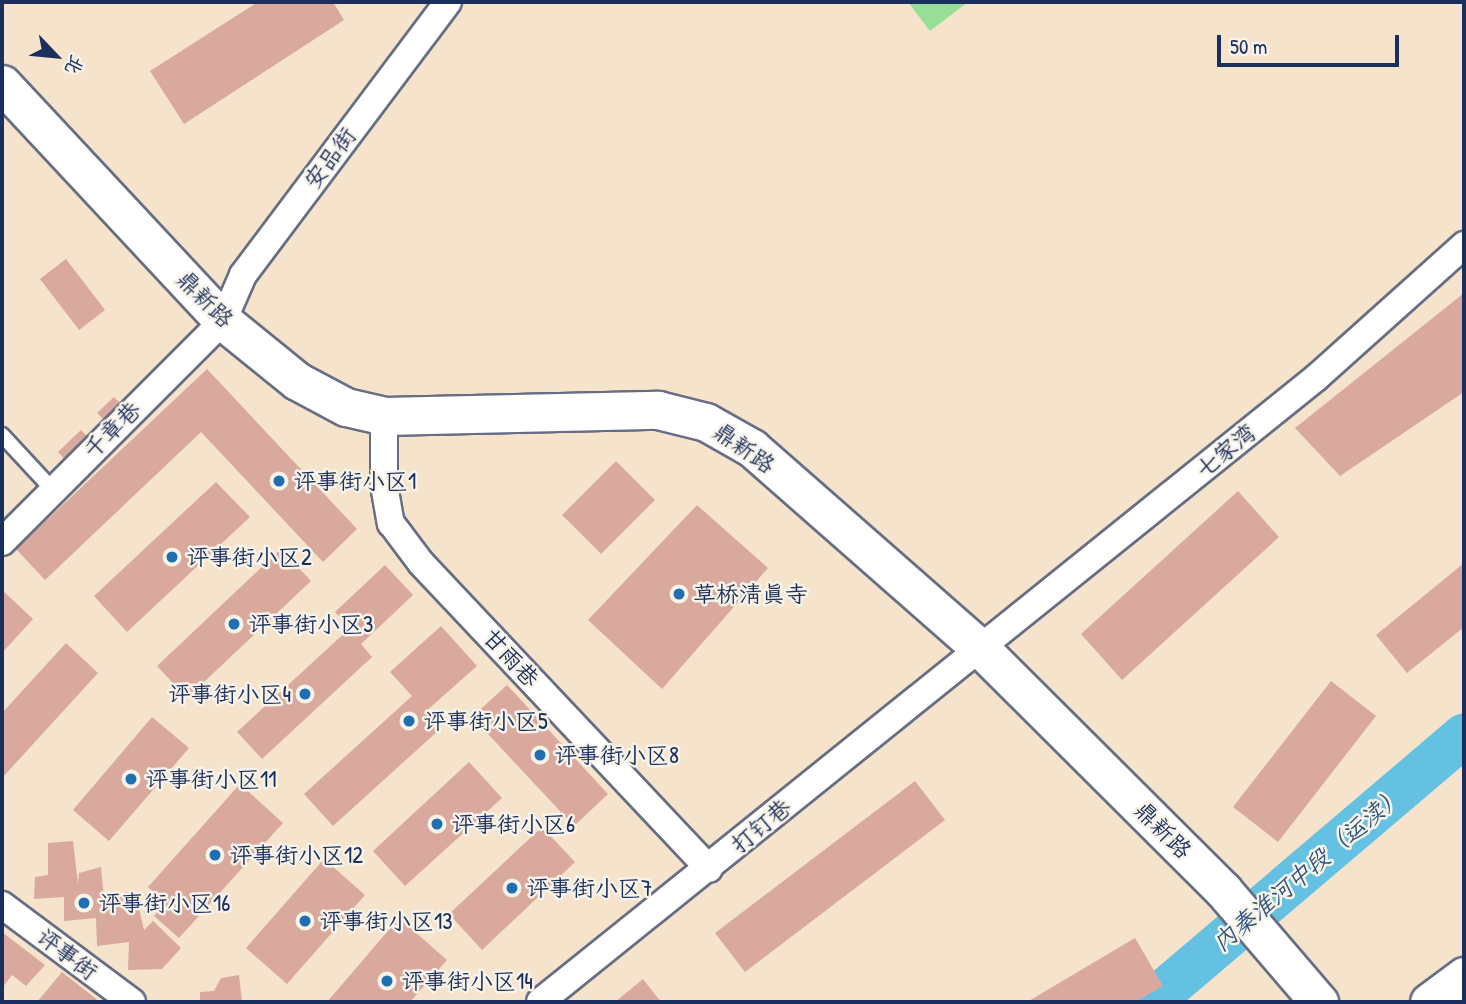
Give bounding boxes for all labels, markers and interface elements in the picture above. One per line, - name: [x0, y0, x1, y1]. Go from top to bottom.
- north arrow: [21, 21, 91, 91]
- scale bar: [1221, 21, 1403, 65]
- text: 50 m: [1230, 32, 1267, 61]
- text: 北: [59, 51, 91, 79]
- street label: 安品街: [298, 122, 362, 194]
- street label: 鼎新路: [171, 265, 239, 333]
- street label: 千章巷: [78, 396, 146, 464]
- street label: 鼎新路: [708, 417, 780, 479]
- street label: 七家湾: [1191, 419, 1261, 483]
- place label: 评事街小区1: [293, 467, 416, 495]
- marker: 评事街小区1: [271, 473, 287, 489]
- place label: 评事街小区2: [186, 543, 312, 571]
- marker: 评事街小区2: [164, 549, 180, 565]
- place label: 草桥清真寺: [693, 580, 808, 608]
- marker: 草桥清真寺: [671, 586, 687, 602]
- place label: 评事街小区3: [248, 610, 373, 638]
- marker: 评事街小区3: [226, 616, 242, 632]
- street label: 甘雨巷: [477, 623, 545, 693]
- place label: 评事街小区4: [167, 680, 291, 708]
- marker: 评事街小区4: [297, 686, 313, 702]
- place label: 评事街小区5: [423, 707, 548, 735]
- marker: 评事街小区5: [401, 713, 417, 729]
- place label: 评事街小区8: [554, 741, 679, 769]
- marker: 评事街小区8: [532, 747, 548, 763]
- place label: 评事街小区11: [145, 765, 277, 793]
- marker: 评事街小区11: [123, 771, 139, 787]
- water label: 内秦淮河中段（运渎）: [1207, 781, 1409, 957]
- street label: 打钉巷: [726, 793, 796, 859]
- street label: 鼎新路: [1129, 796, 1197, 864]
- place label: 评事街小区6: [451, 810, 575, 838]
- marker: 评事街小区6: [429, 816, 445, 832]
- place label: 评事街小区12: [229, 841, 363, 869]
- marker: 评事街小区12: [207, 847, 223, 863]
- place label: 评事街小区7: [526, 874, 652, 902]
- marker: 评事街小区7: [504, 880, 520, 896]
- place label: 评事街小区16: [98, 889, 231, 917]
- marker: 评事街小区16: [76, 895, 92, 911]
- place label: 评事街小区13: [319, 907, 453, 935]
- marker: 评事街小区13: [297, 913, 313, 929]
- street label: 评事街: [31, 922, 103, 986]
- place label: 评事街小区14: [401, 967, 533, 995]
- marker: 评事街小区14: [379, 973, 395, 989]

